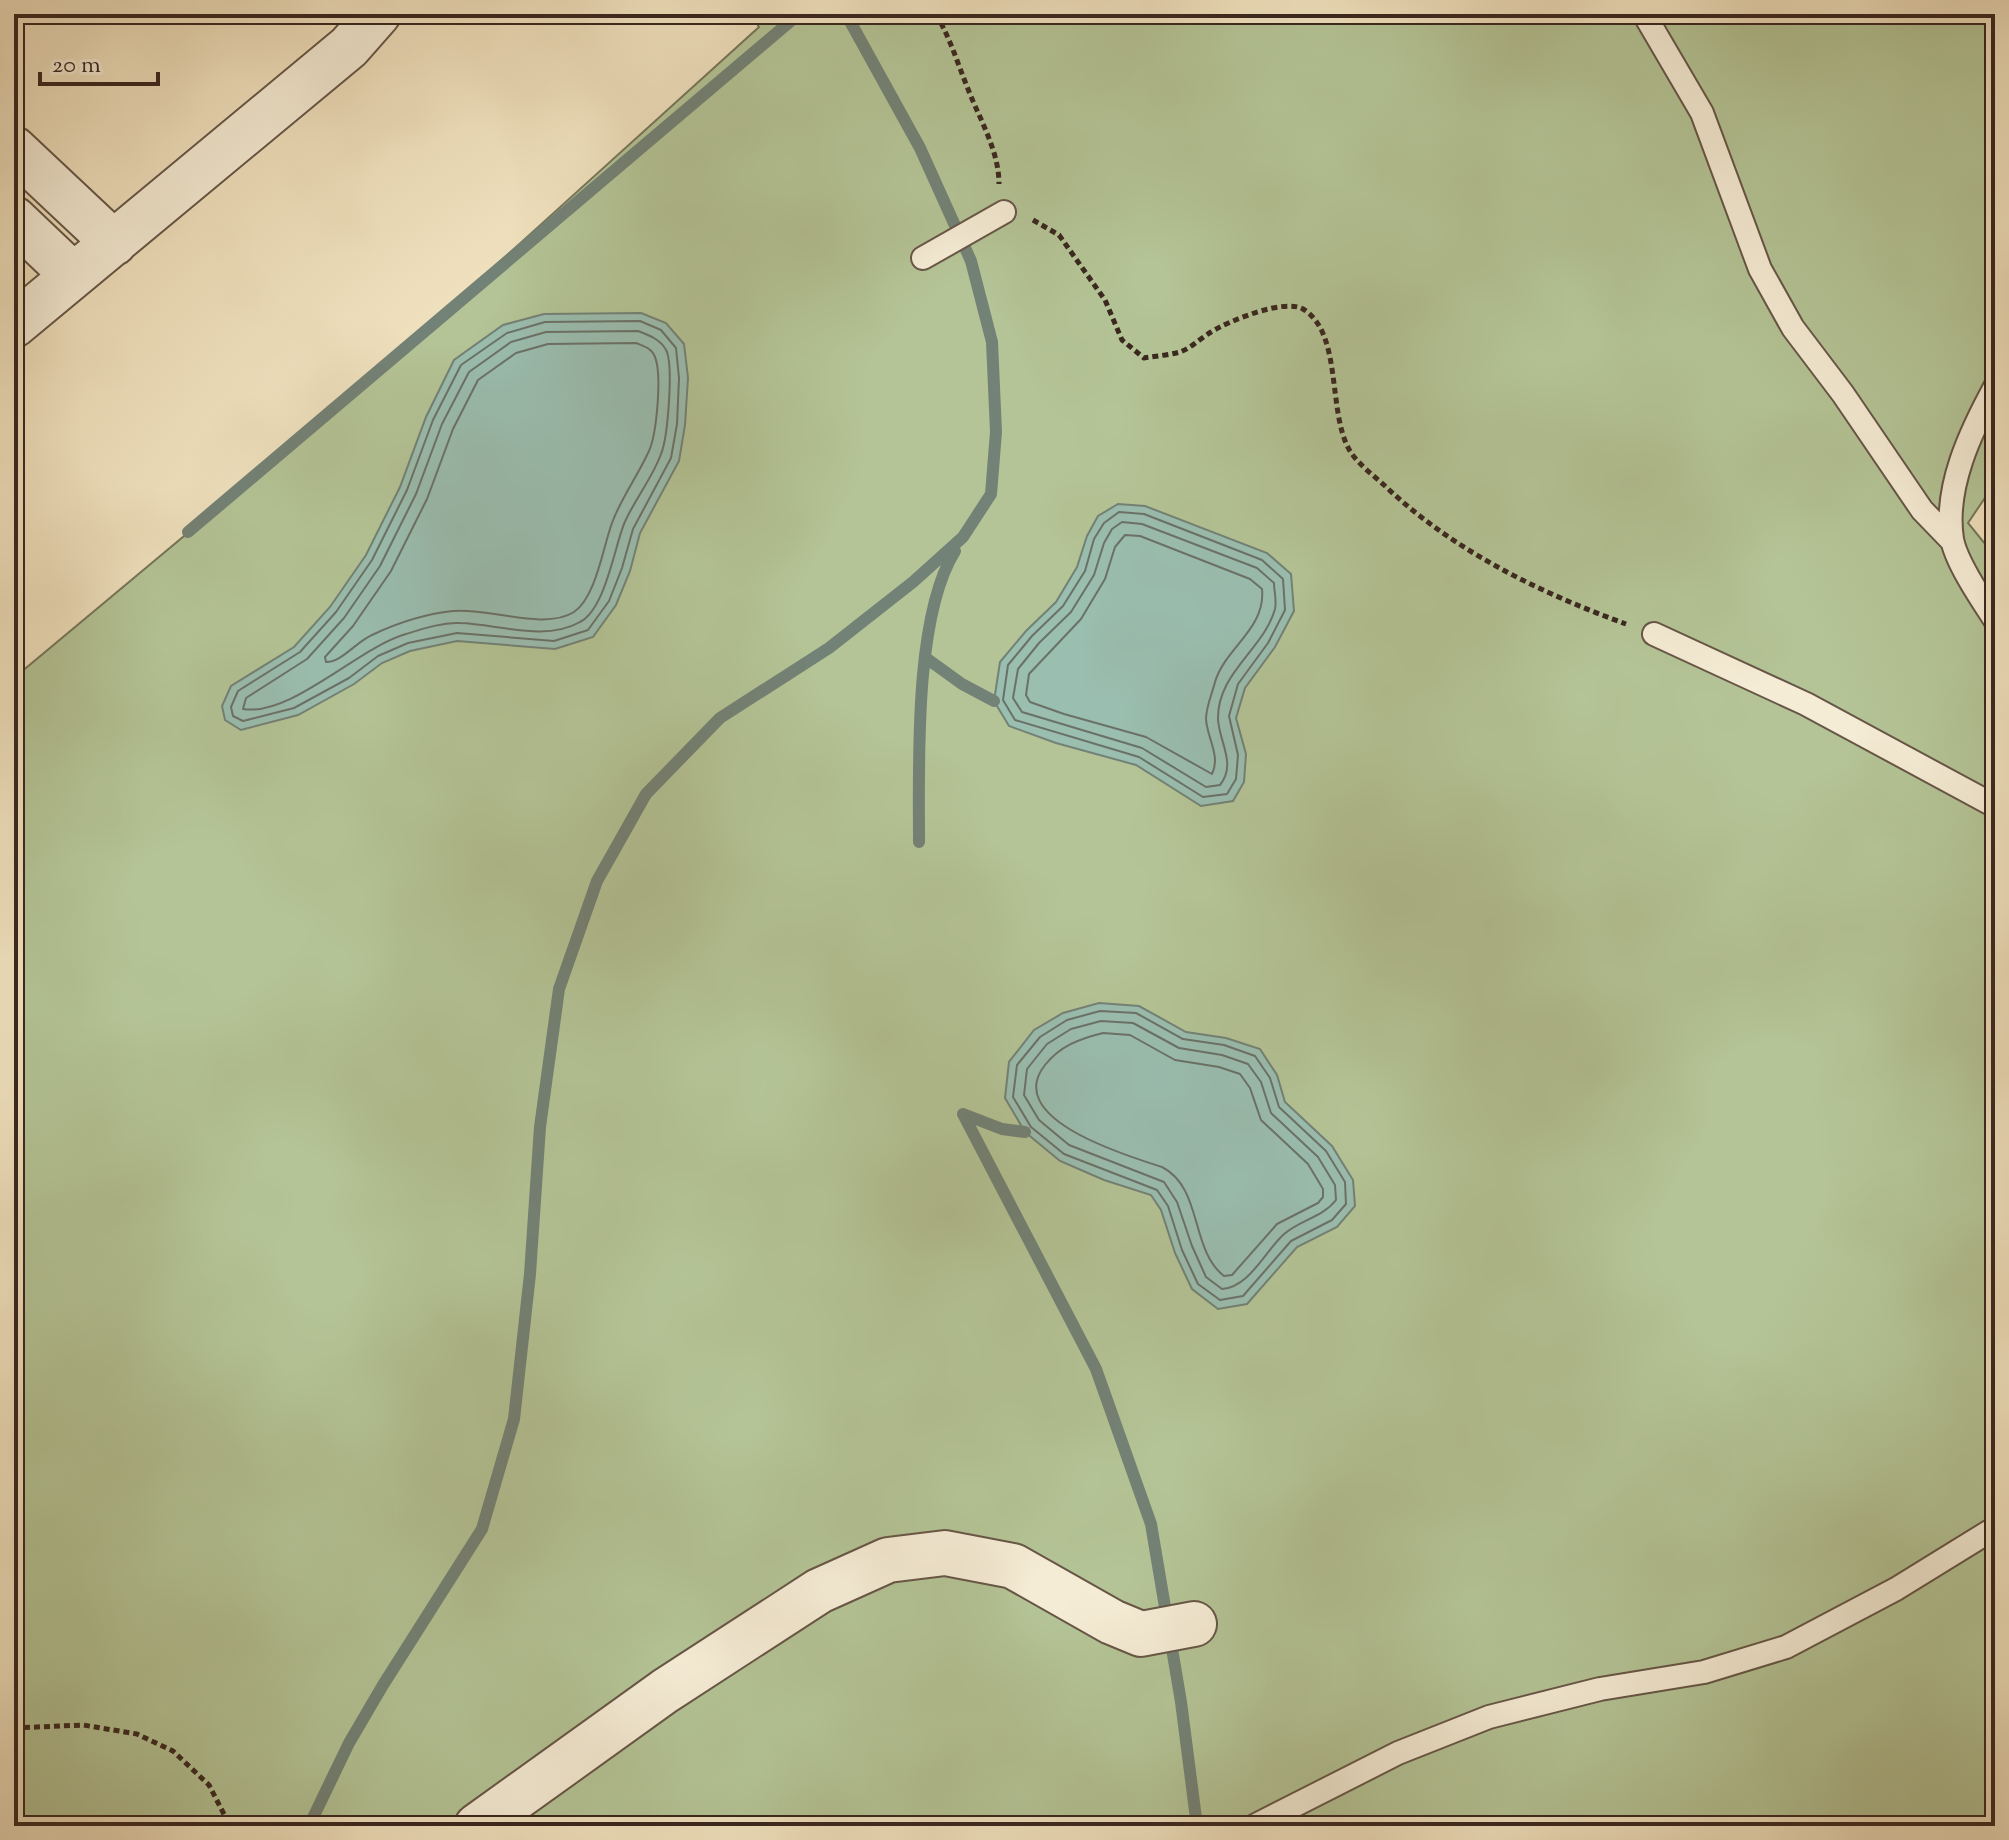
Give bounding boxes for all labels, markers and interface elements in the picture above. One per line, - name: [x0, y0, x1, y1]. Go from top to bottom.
- scale bar: [40, 36, 158, 86]
- text: 20 m: [52, 49, 101, 83]

